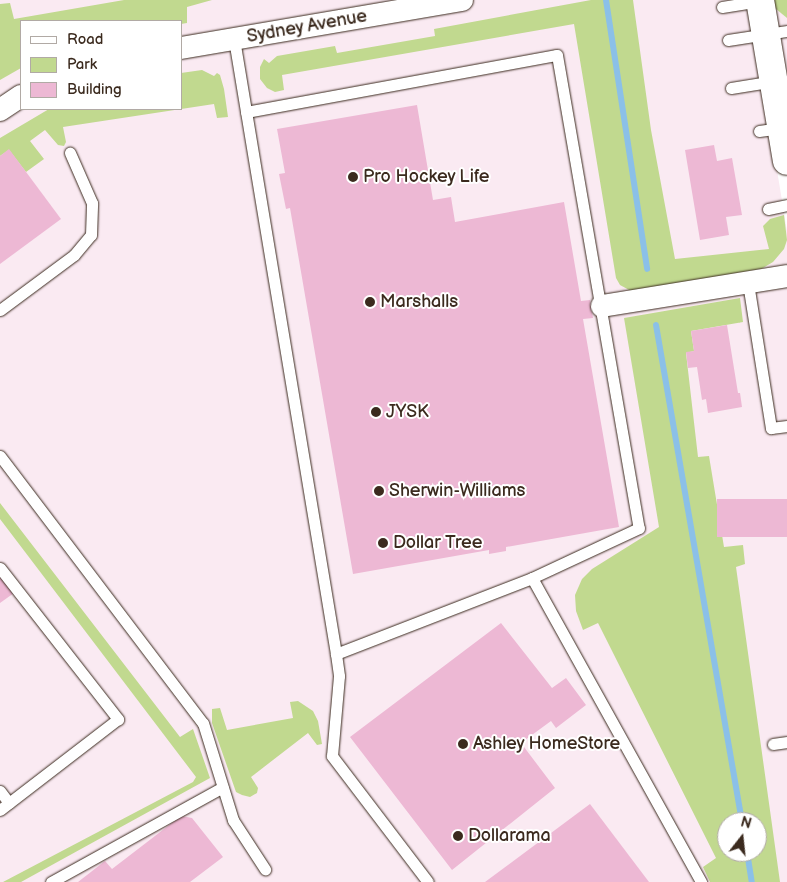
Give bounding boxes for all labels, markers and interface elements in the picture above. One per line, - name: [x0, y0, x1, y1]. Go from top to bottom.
- street label: Sydney Avenue: [245, 6, 369, 48]
- legend: [20, 20, 182, 110]
- text: Road: [67, 30, 103, 49]
- text: Park: [67, 55, 97, 74]
- text: Building: [67, 80, 122, 99]
- place label: Pro Hockey Life: [363, 166, 491, 188]
- marker: Pro Hockey Life: [347, 171, 359, 183]
- place label: Marshalls: [380, 291, 458, 313]
- marker: Marshalls: [364, 296, 376, 308]
- place label: JYSK: [386, 401, 429, 423]
- marker: JYSK: [370, 406, 382, 418]
- place label: Sherwin-Williams: [389, 480, 525, 502]
- marker: Sherwin-Williams: [373, 485, 385, 497]
- place label: Dollar Tree: [393, 532, 483, 554]
- marker: Dollar Tree: [377, 537, 389, 549]
- place label: Ashley HomeStore: [473, 733, 621, 755]
- marker: Ashley HomeStore: [457, 738, 469, 750]
- north arrow: [717, 812, 767, 862]
- text: N: [739, 813, 753, 833]
- place label: Dollarama: [468, 825, 551, 847]
- marker: Dollarama: [452, 830, 464, 842]

